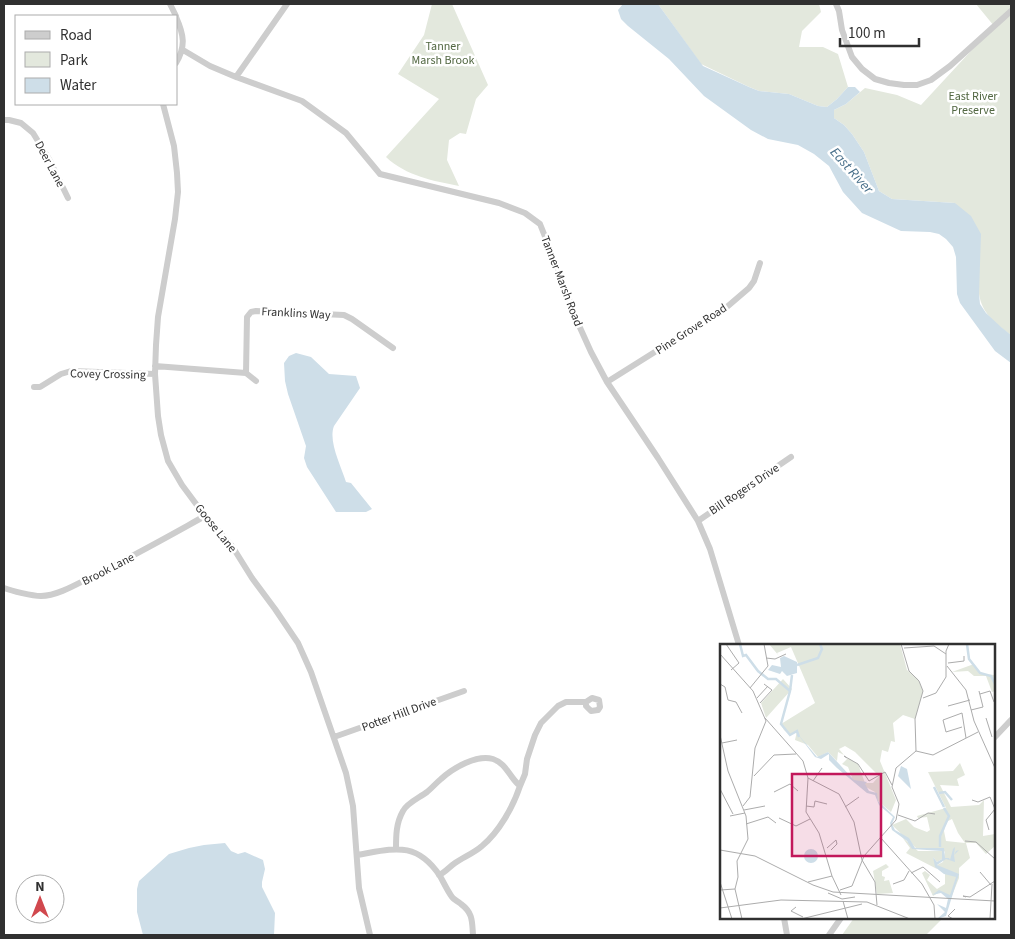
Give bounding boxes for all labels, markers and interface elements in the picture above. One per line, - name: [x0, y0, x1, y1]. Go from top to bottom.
- legend: [15, 15, 178, 105]
- scale bar: [840, 15, 919, 47]
- text: 100 m: [848, 23, 886, 44]
- text: Road: [60, 25, 92, 46]
- park label: Tanner Marsh Brook: [412, 38, 475, 69]
- text: Park: [60, 50, 89, 71]
- text: Water: [60, 75, 97, 96]
- park label: East River Preserve: [948, 88, 998, 119]
- street label: Deer Lane: [30, 138, 69, 190]
- water label: East River: [825, 143, 878, 199]
- street label: Tanner Marsh Road: [536, 233, 587, 329]
- street label: Pine Grove Road: [652, 300, 730, 359]
- street label: Franklins Way: [261, 303, 331, 324]
- street label: Covey Crossing: [70, 365, 146, 384]
- street label: Bill Rogers Drive: [706, 460, 783, 519]
- street label: Goose Lane: [191, 500, 241, 556]
- street label: Brook Lane: [79, 549, 137, 590]
- inset map: [720, 644, 995, 919]
- street label: Potter Hill Drive: [359, 693, 439, 736]
- north arrow: [15, 874, 65, 924]
- text: N: [35, 877, 45, 897]

